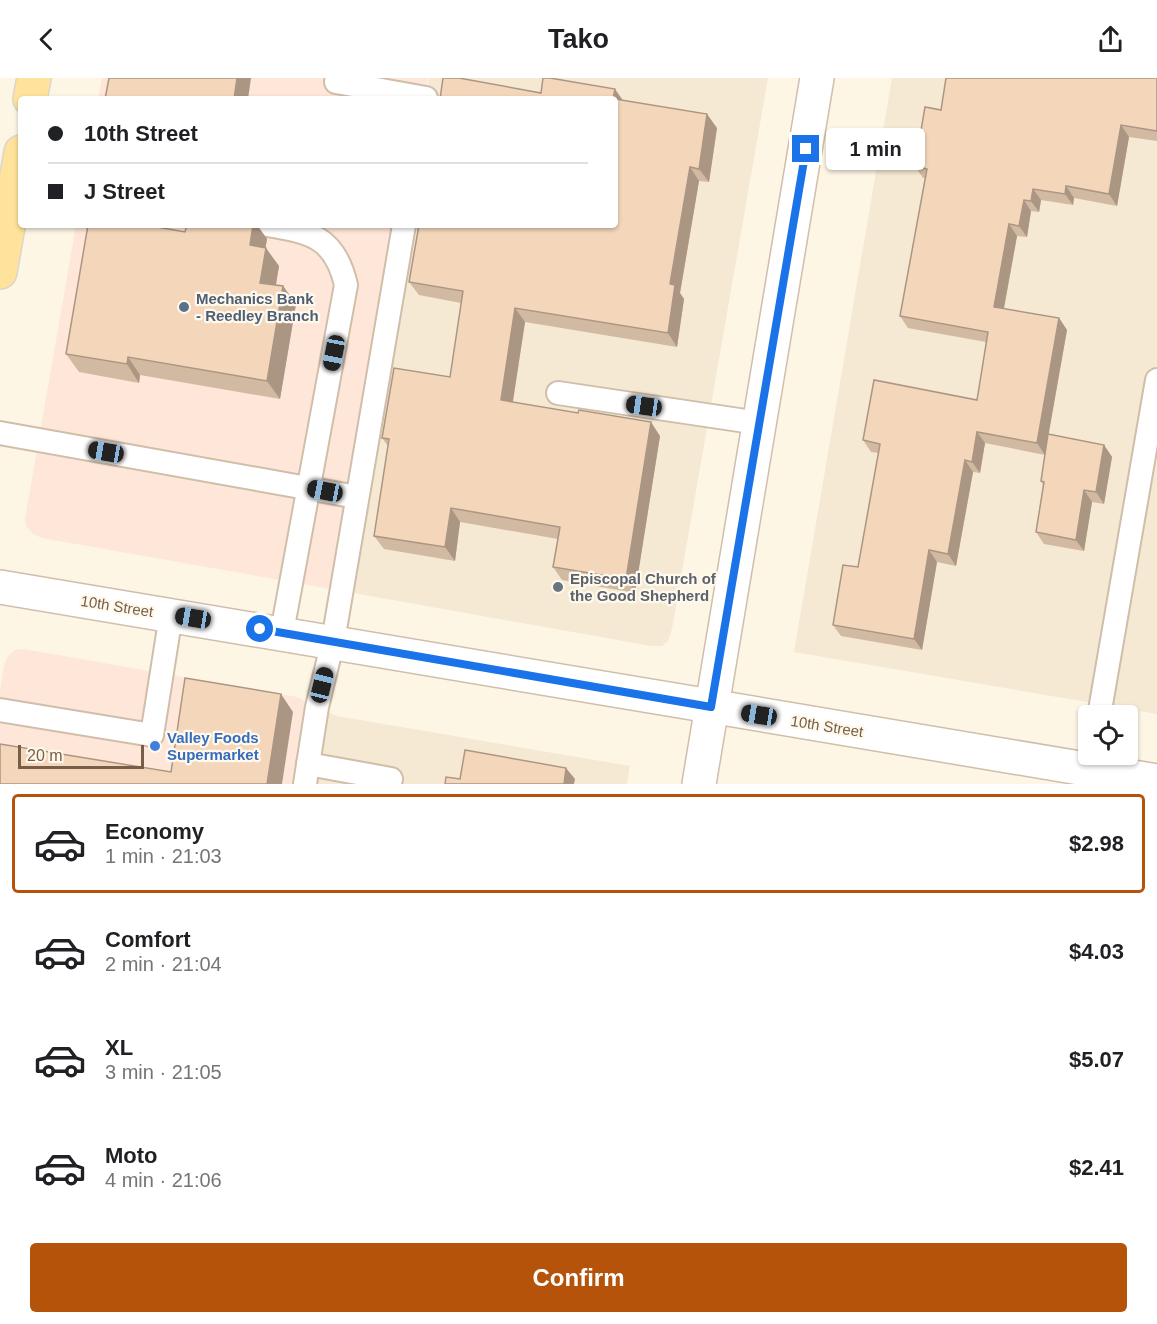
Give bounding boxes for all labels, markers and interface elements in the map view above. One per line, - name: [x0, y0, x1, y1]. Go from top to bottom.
- icon: back: [30, 23, 63, 56]
- icon: share: [1094, 23, 1127, 56]
- text: Tako: [548, 24, 609, 54]
- text: 10th Street: [84, 121, 198, 146]
- callout: 1 min: [827, 128, 926, 170]
- route end: [792, 135, 819, 162]
- text: 1 min: [849, 138, 902, 160]
- text: J Street: [84, 179, 165, 204]
- place label: Mechanics Bank - Reedley Branch: [196, 290, 319, 324]
- marker: Mechanics Bank - Reedley Branch: [177, 300, 191, 314]
- car: [322, 334, 346, 372]
- car: [625, 395, 663, 417]
- car: [87, 440, 125, 464]
- car: [306, 479, 344, 503]
- place label: Episcopal Church of the Good Shepherd: [570, 570, 717, 604]
- marker: Episcopal Church of the Good Shepherd: [551, 580, 565, 594]
- street label: 10th Street: [79, 592, 155, 620]
- car: [174, 606, 212, 630]
- route start: [246, 615, 273, 642]
- car: [309, 665, 335, 705]
- car: [740, 703, 778, 727]
- map controls: [1078, 705, 1138, 765]
- button: locate: [1078, 705, 1138, 765]
- street label: 10th Street: [789, 712, 865, 740]
- place label: Valley Foods Supermarket: [167, 729, 259, 763]
- marker: Valley Foods Supermarket: [148, 739, 162, 753]
- scale bar: [18, 742, 144, 770]
- text: 20 m: [27, 747, 63, 764]
- icon: car: [33, 817, 87, 871]
- text: Economy: [105, 819, 204, 844]
- text: $2.98: [1069, 831, 1124, 856]
- text: 1 min · 21:03: [105, 845, 222, 867]
- icon: car: [33, 925, 87, 979]
- text: Comfort: [105, 927, 191, 952]
- text: $4.03: [1069, 939, 1124, 964]
- text: 2 min · 21:04: [105, 953, 222, 975]
- icon: car: [33, 1033, 87, 1087]
- text: XL: [105, 1035, 133, 1060]
- text: $5.07: [1069, 1047, 1124, 1072]
- text: 3 min · 21:05: [105, 1061, 222, 1083]
- icon: car: [33, 1141, 87, 1195]
- text: Moto: [105, 1143, 158, 1168]
- text: $2.41: [1069, 1155, 1124, 1180]
- text: 4 min · 21:06: [105, 1169, 222, 1191]
- button: Confirm: [30, 1243, 1127, 1312]

